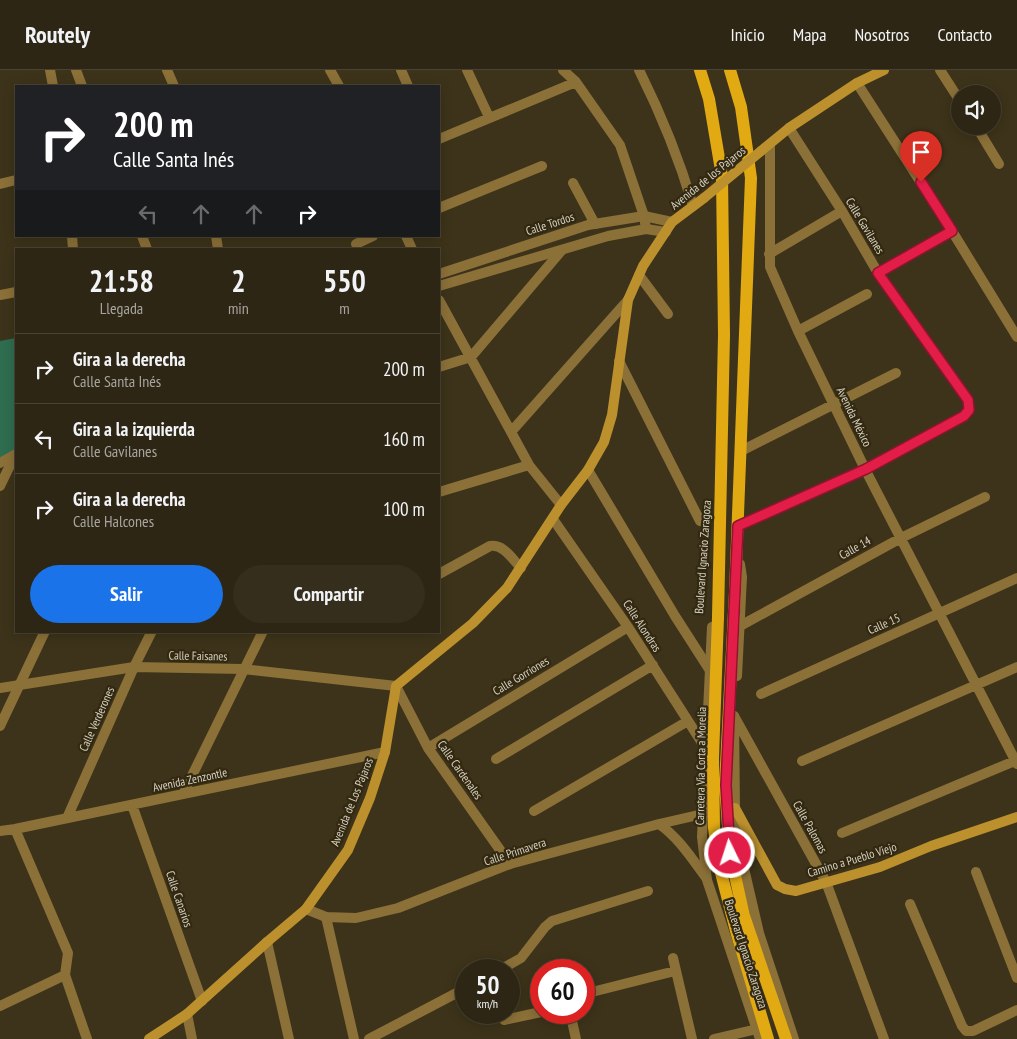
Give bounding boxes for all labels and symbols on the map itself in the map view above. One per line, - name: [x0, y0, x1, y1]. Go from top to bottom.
- pin: [900, 131, 942, 182]
- street label: Avenida de los Pajaros: [667, 143, 748, 213]
- street label: Calle Gavilanes: [843, 195, 888, 257]
- street label: Calle Tordos: [524, 209, 576, 238]
- street label: Avenida México: [834, 384, 875, 449]
- street label: Boulevard Ignacio Zaragoza: [691, 499, 714, 614]
- street label: Calle 14: [836, 532, 874, 562]
- street label: Calle Alondras: [620, 597, 665, 655]
- street label: Calle 15: [865, 610, 902, 637]
- street label: Calle Faisanes: [169, 647, 228, 664]
- street label: Calle Gorriones: [490, 653, 552, 698]
- street label: Calle Verderones: [76, 684, 117, 753]
- street label: Carretera Vía Corta a Morelia: [692, 706, 709, 825]
- street label: Calle Cardenales: [435, 737, 486, 802]
- street label: Avenida de Los Pajaros: [327, 755, 376, 848]
- street label: Avenida Zenzontle: [151, 764, 229, 795]
- street label: Calle Palomas: [790, 798, 831, 856]
- position arrow: [703, 826, 755, 878]
- street label: Calle Primavera: [482, 834, 548, 869]
- street label: Camino a Pueblo Viejo: [805, 839, 898, 880]
- street label: Calle Canarios: [163, 869, 196, 929]
- street label: Boulevard Ignacio Zaragoza: [722, 897, 771, 1010]
- speed limit sign: 60: [530, 959, 595, 1024]

